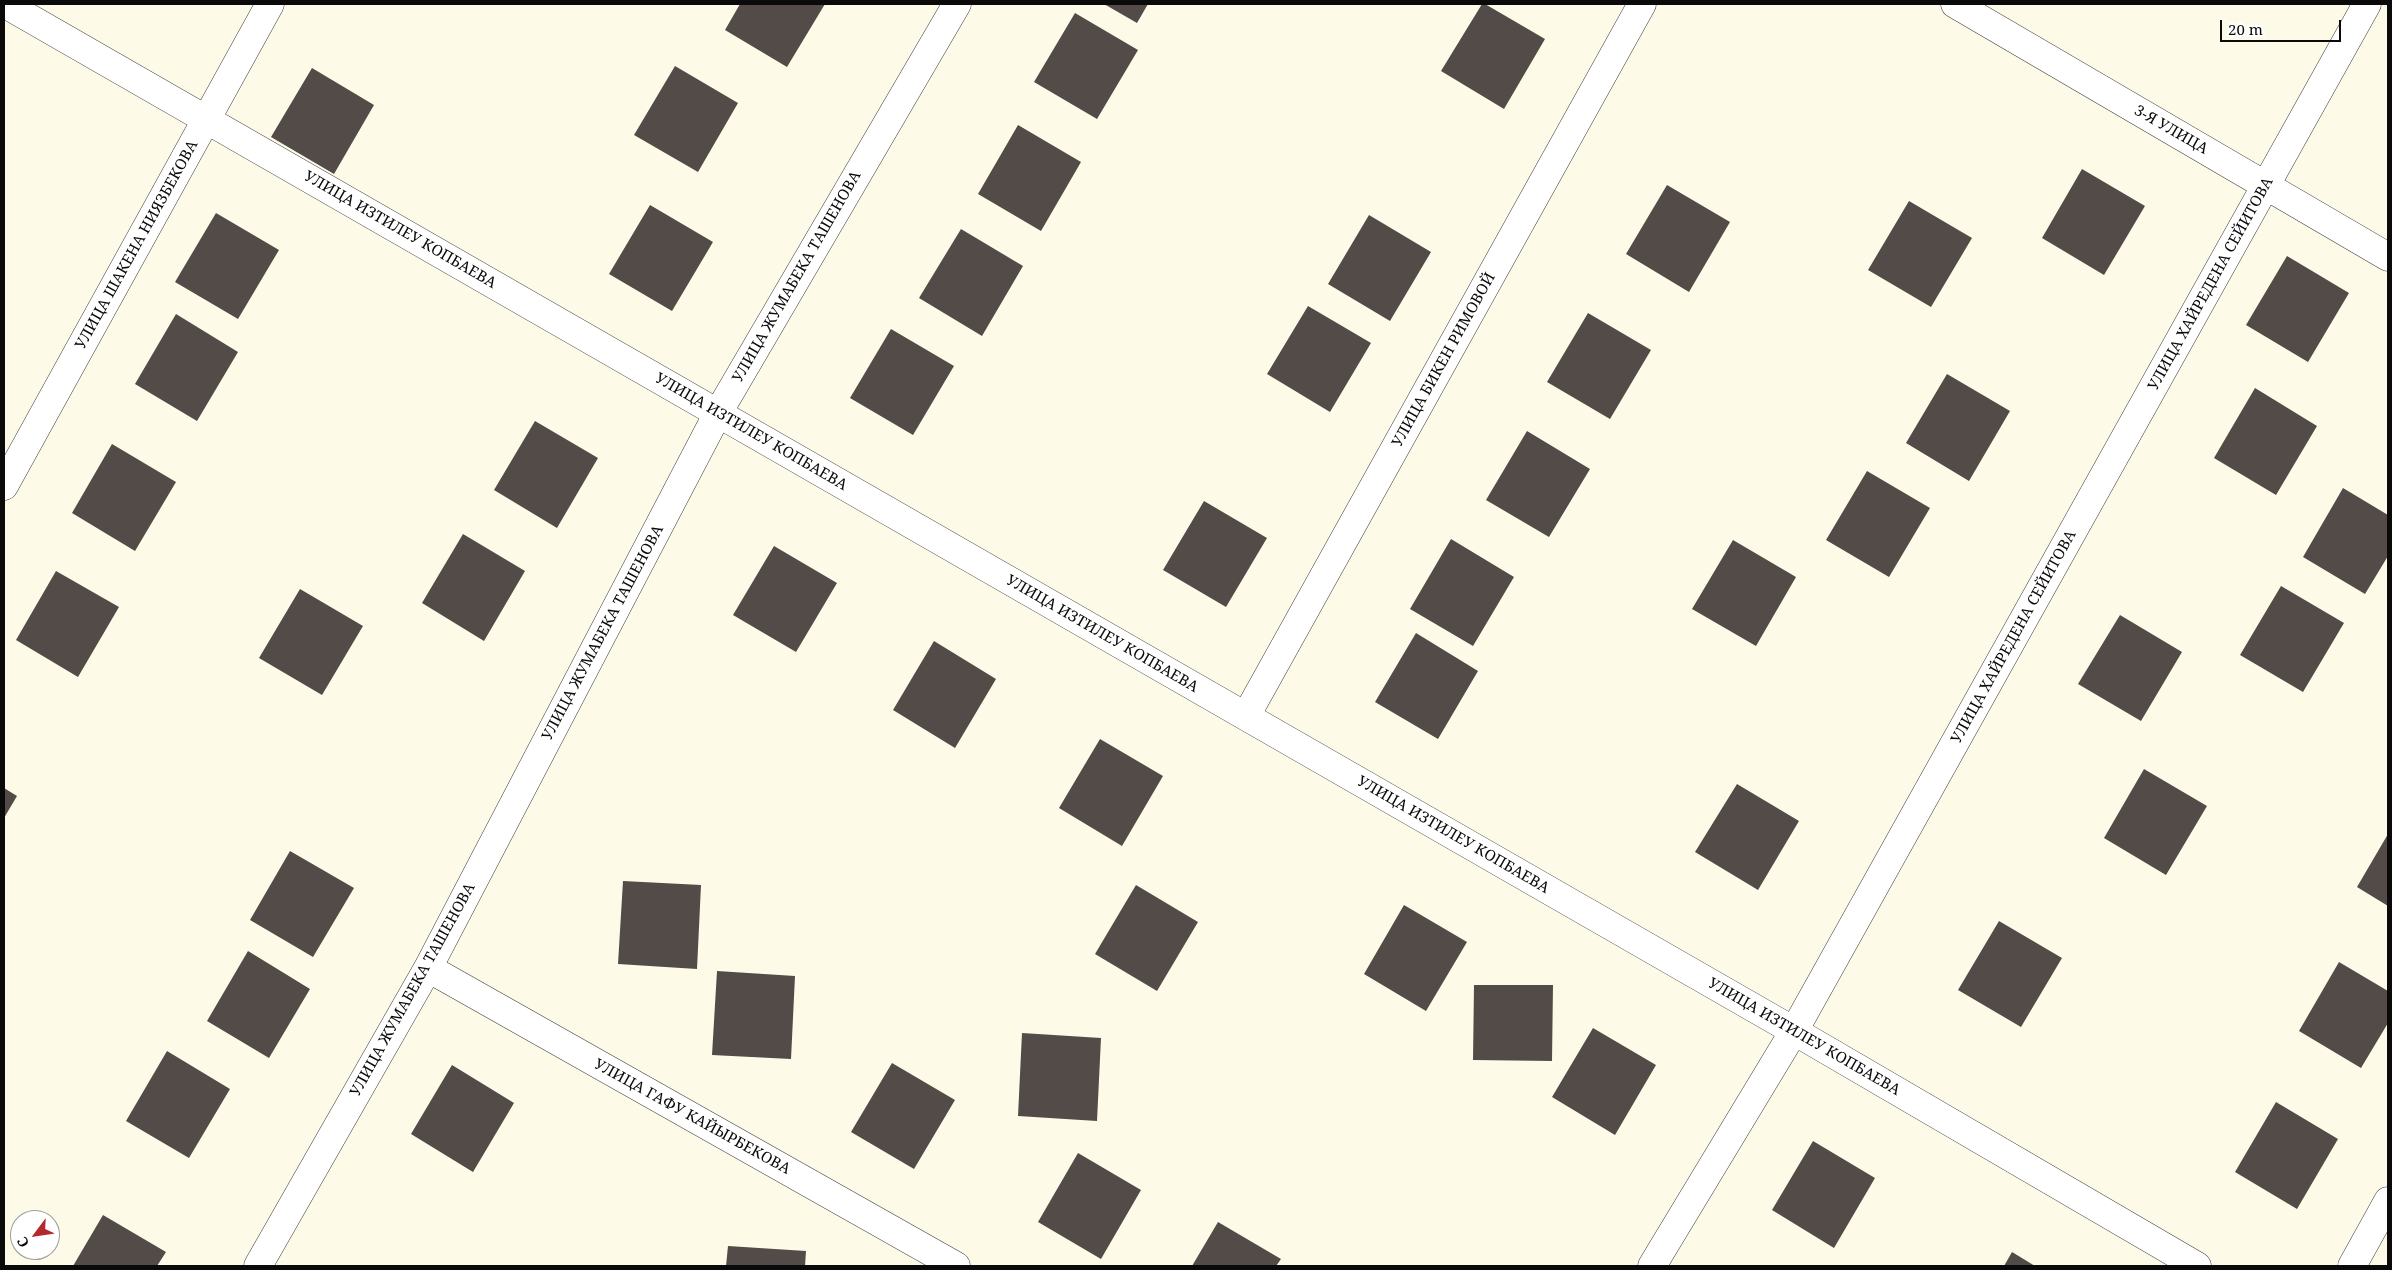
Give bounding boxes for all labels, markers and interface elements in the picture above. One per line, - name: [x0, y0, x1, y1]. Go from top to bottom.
- scale bar: [2222, 10, 2343, 42]
- text: 20 m: [2228, 19, 2263, 39]
- street label: 3-Я УЛИЦА: [2131, 102, 2211, 158]
- street label: УЛИЦА ШАКЕНА НИЯЗБЕКОВА: [72, 137, 202, 353]
- street label: УЛИЦА ИЗТИЛЕУ КОПБАЕВА: [301, 167, 499, 293]
- street label: УЛИЦА ЖУМАБЕКА ТАШЕНОВА: [729, 168, 865, 386]
- street label: УЛИЦА ХАЙРЕДЕНА СЕЙИТОВА: [2145, 174, 2277, 394]
- street label: УЛИЦА БИКЕН РИМОВОЙ: [1389, 270, 1499, 450]
- street label: УЛИЦА ИЗТИЛЕУ КОПБАЕВА: [652, 369, 850, 495]
- street label: УЛИЦА ЖУМАБЕКА ТАШЕНОВА: [538, 522, 668, 744]
- street label: УЛИЦА ХАЙРЕДЕНА СЕЙИТОВА: [1948, 527, 2080, 747]
- street label: УЛИЦА ИЗТИЛЕУ КОПБАЕВА: [1003, 571, 1201, 697]
- street label: УЛИЦА ИЗТИЛЕУ КОПБАЕВА: [1354, 772, 1552, 898]
- street label: УЛИЦА ЖУМАБЕКА ТАШЕНОВА: [347, 880, 479, 1100]
- street label: УЛИЦА ИЗТИЛЕУ КОПБАЕВА: [1705, 974, 1903, 1100]
- street label: УЛИЦА ГАФУ КАЙЫРБЕКОВА: [591, 1055, 793, 1179]
- north arrow: [10, 1210, 60, 1260]
- text: С: [12, 1234, 33, 1251]

